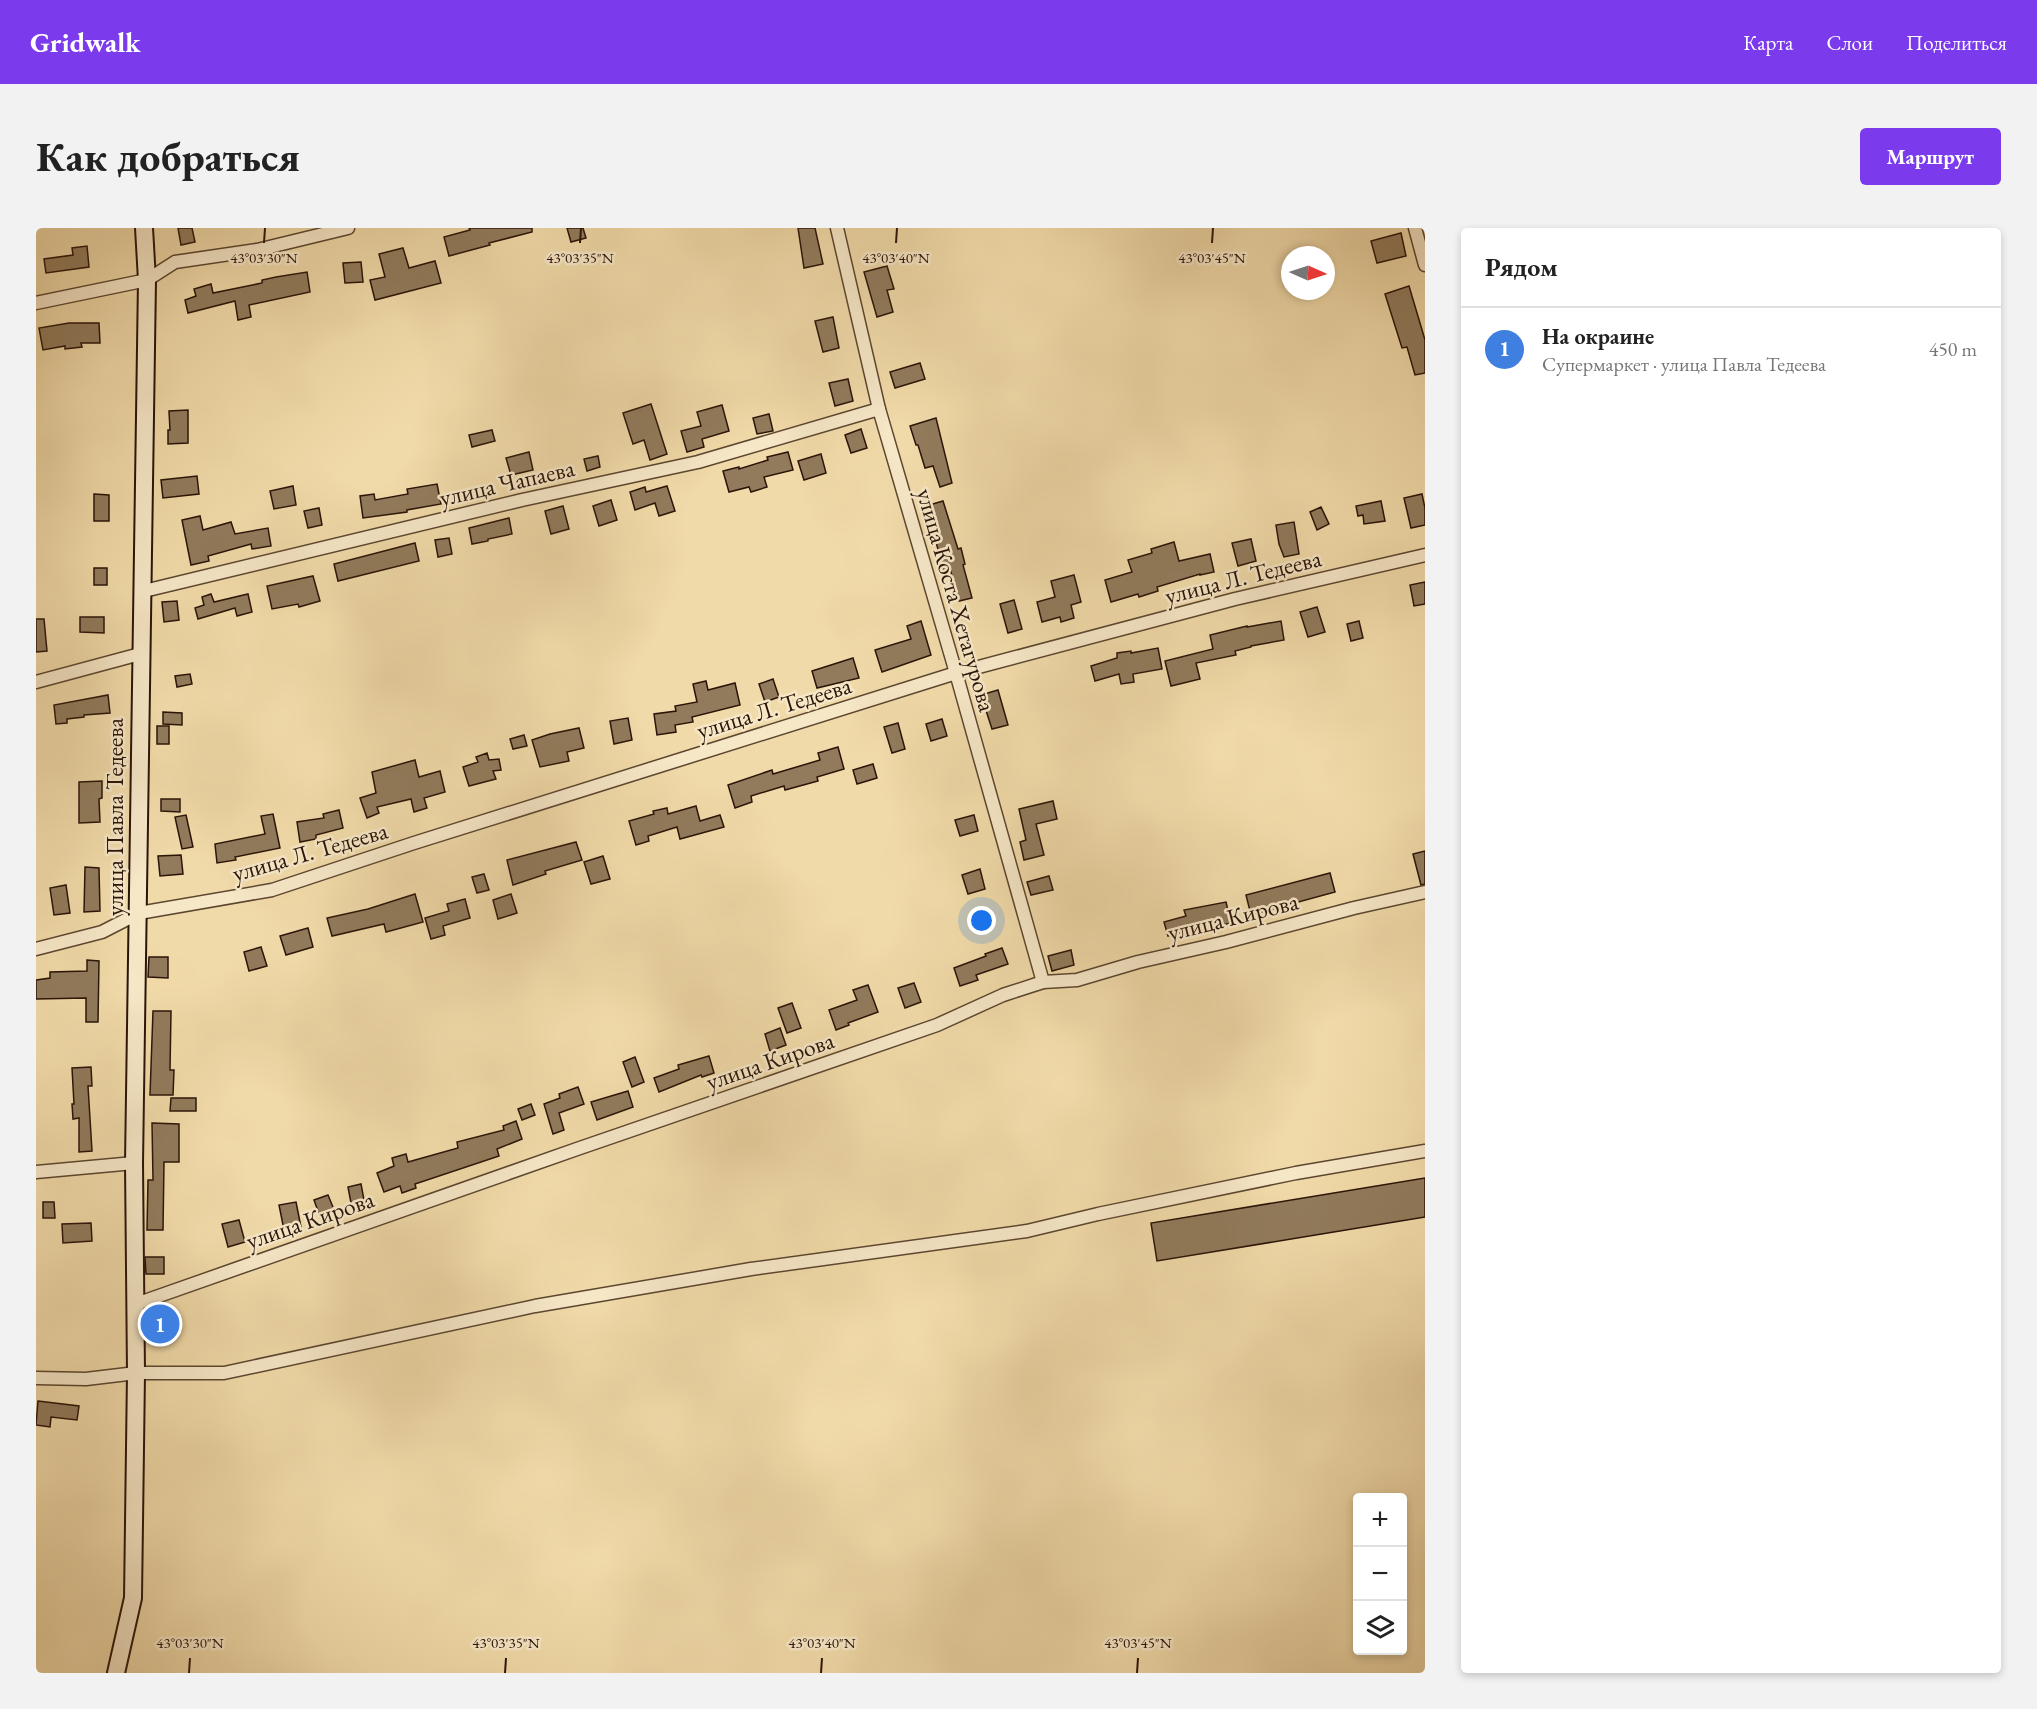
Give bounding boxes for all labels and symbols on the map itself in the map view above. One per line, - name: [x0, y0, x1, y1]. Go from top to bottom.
- north arrow: [1281, 246, 1335, 300]
- text: 43°03'30"N: [230, 248, 298, 267]
- text: 43°03'35"N: [546, 248, 614, 267]
- text: 43°03'40"N: [862, 248, 930, 267]
- text: 43°03'45"N: [1178, 248, 1246, 267]
- street label: улица Чапаева: [436, 452, 578, 513]
- street label: улица Коста Хетагурова: [910, 485, 1003, 716]
- street label: улица Л. Тедеева: [1161, 542, 1325, 611]
- street label: улица Л. Тедеева: [693, 669, 855, 746]
- street label: улица Павла Тедеева: [99, 718, 130, 916]
- street label: улица Л. Тедеева: [229, 814, 392, 889]
- street label: улица Кирова: [1164, 885, 1302, 948]
- your location: [967, 906, 996, 935]
- street label: улица Кирова: [702, 1024, 838, 1097]
- street label: улица Кирова: [242, 1183, 378, 1256]
- pin: 1: [140, 1302, 180, 1346]
- text: 43°03'30"N: [156, 1633, 224, 1652]
- text: 43°03'35"N: [472, 1633, 540, 1652]
- text: 43°03'40"N: [788, 1633, 856, 1652]
- text: 43°03'45"N: [1104, 1633, 1172, 1652]

